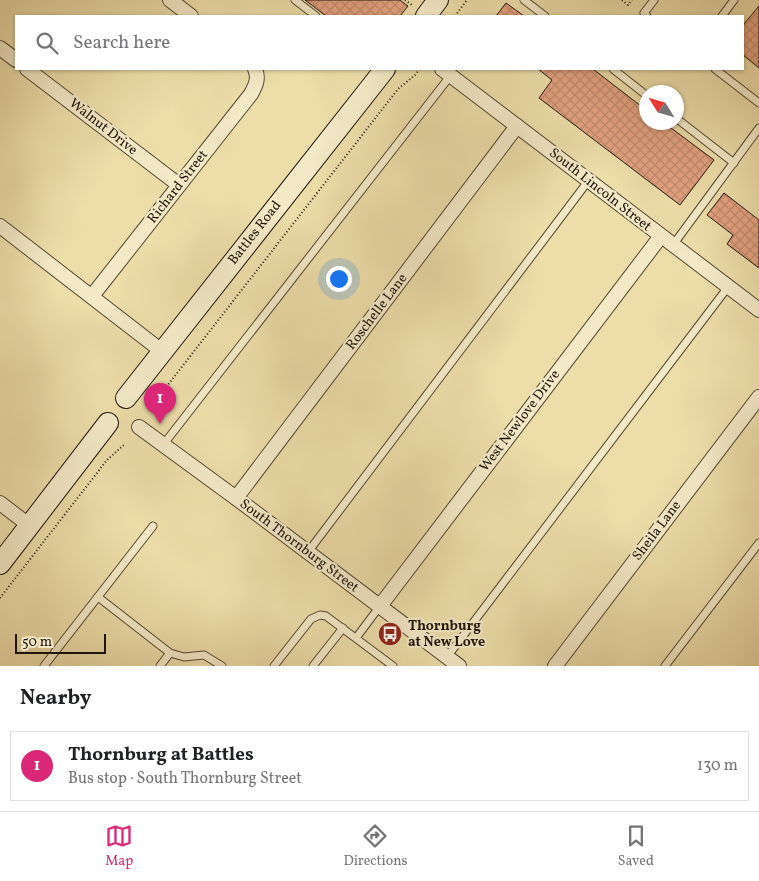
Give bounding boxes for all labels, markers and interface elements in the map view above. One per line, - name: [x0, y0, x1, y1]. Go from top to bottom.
- search box: [15, 15, 744, 70]
- icon: search: [33, 29, 61, 57]
- text: Search here: [73, 30, 170, 56]
- north arrow: [639, 85, 684, 130]
- street label: Walnut Drive: [65, 94, 142, 160]
- street label: South Lincoln Street: [545, 144, 655, 236]
- street label: Richard Street: [143, 146, 213, 228]
- street label: Battles Road: [224, 197, 286, 269]
- your location: [326, 266, 352, 292]
- street label: Roschelle Lane: [342, 270, 412, 354]
- street label: West Newlove Drive: [475, 366, 565, 476]
- pin: 1: [144, 383, 176, 424]
- street label: South Thornburg Street: [235, 495, 363, 597]
- street label: Sheila Lane: [628, 497, 686, 565]
- place label: Thornburg at New Love: [408, 617, 485, 652]
- bus stop icon: Thornburg at New Love: [377, 621, 403, 647]
- scale bar: [15, 631, 106, 654]
- text: 50 m: [22, 633, 52, 652]
- text: Nearby: [20, 684, 91, 713]
- text: Thornburg at Battles: [68, 742, 254, 768]
- text: 1: [34, 755, 40, 777]
- text: 130 m: [697, 755, 738, 777]
- text: Bus stop · South Thornburg Street: [68, 768, 302, 790]
- tab: Map: [105, 822, 133, 871]
- tab: Directions: [343, 822, 408, 871]
- tab: Saved: [618, 822, 654, 871]

